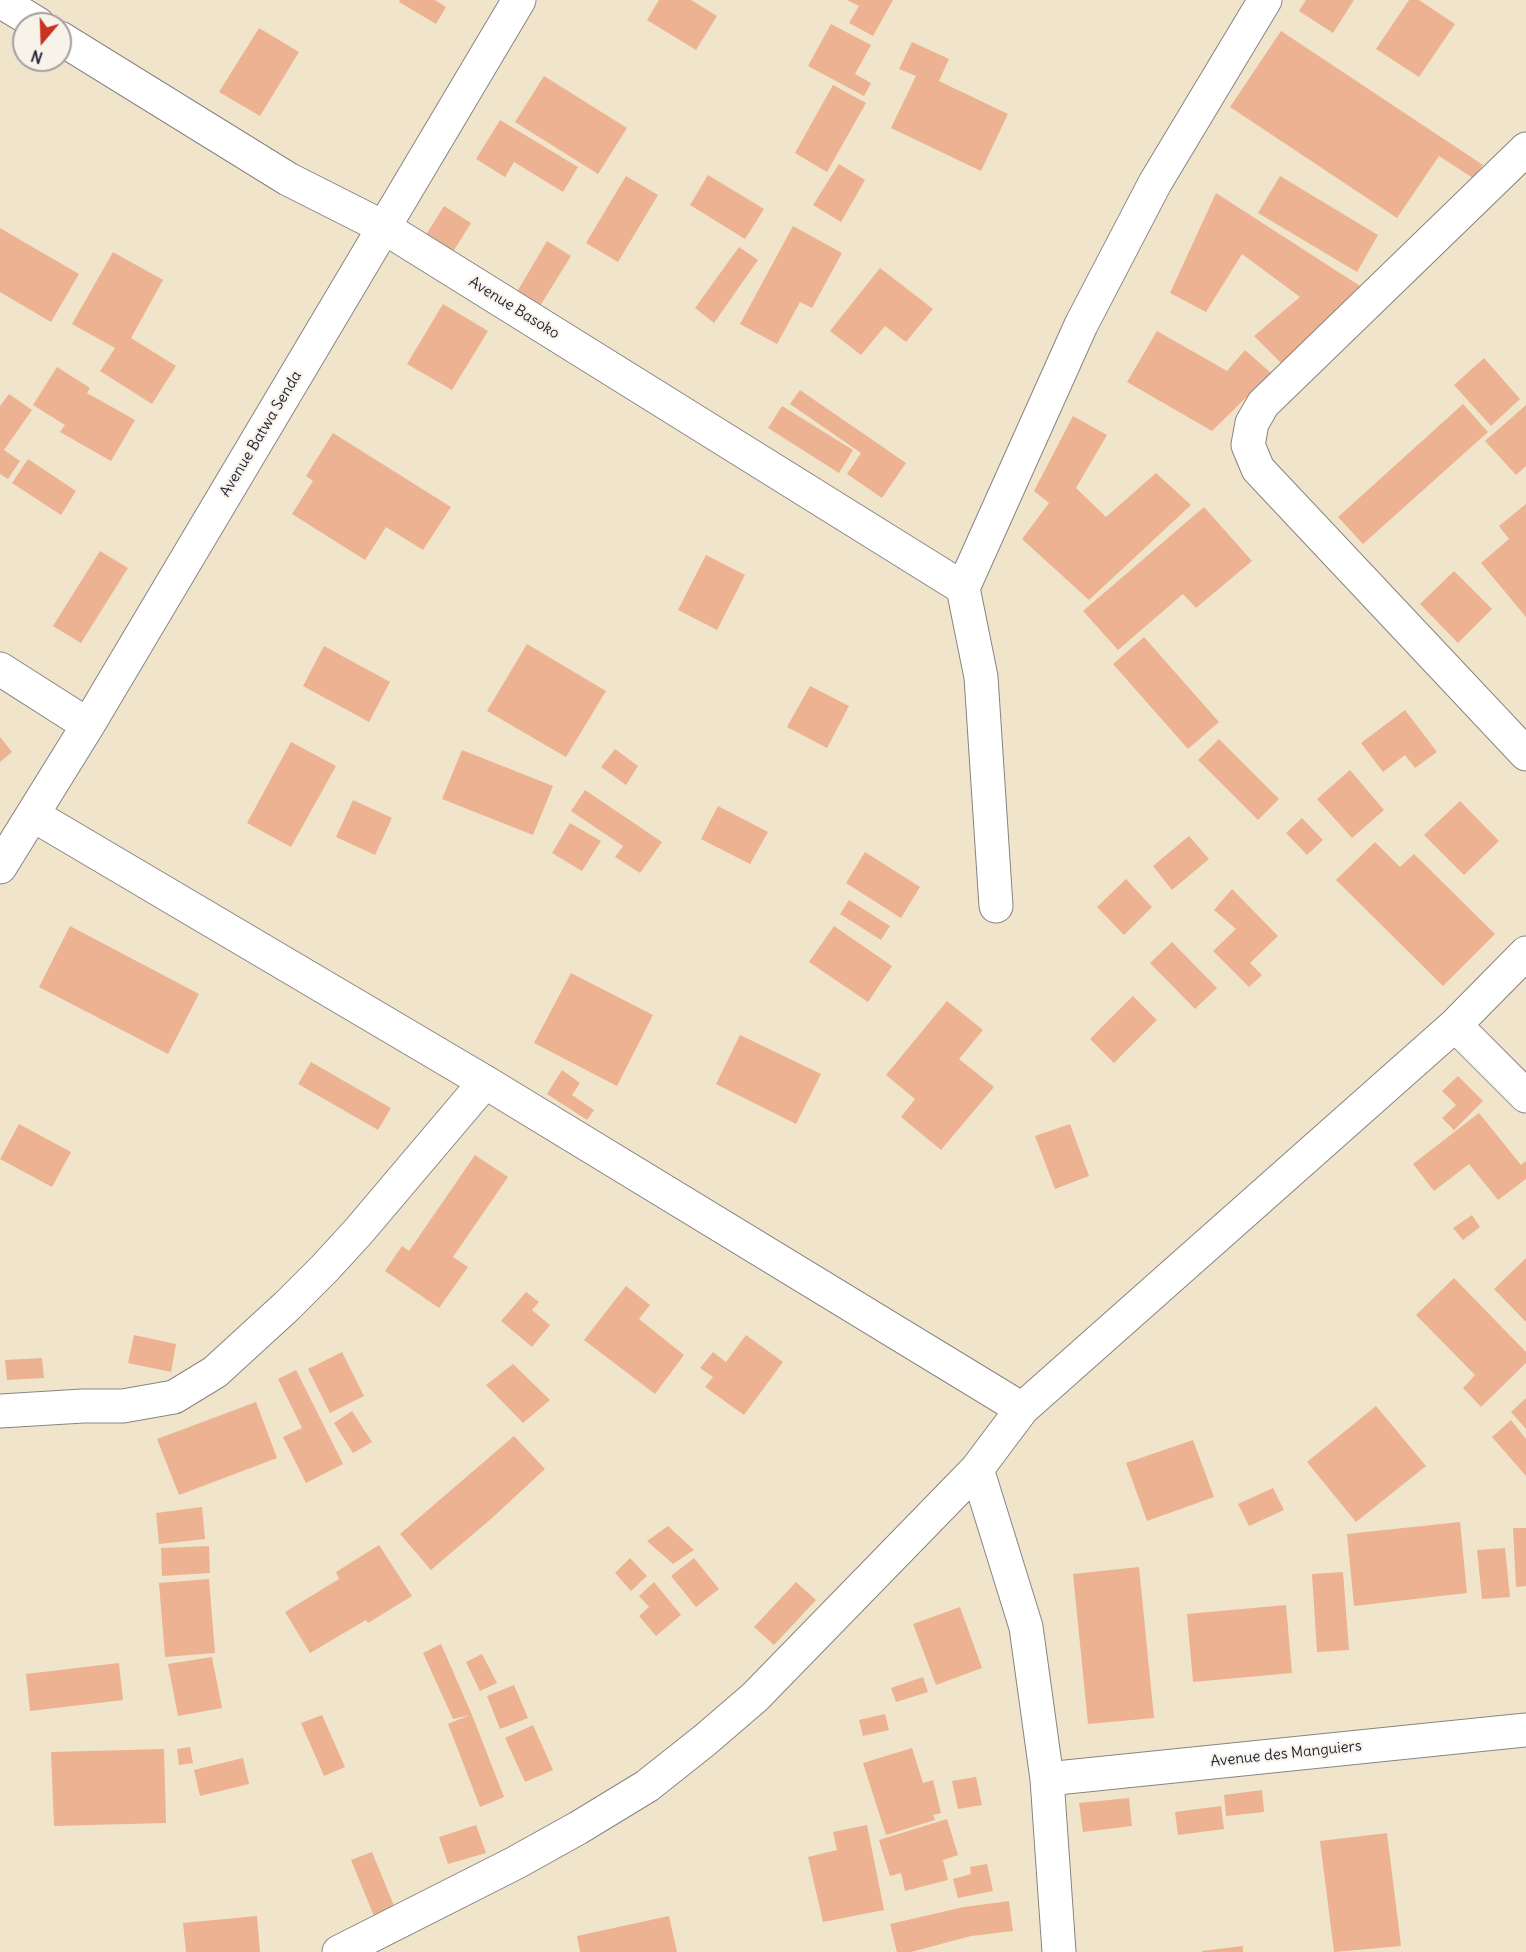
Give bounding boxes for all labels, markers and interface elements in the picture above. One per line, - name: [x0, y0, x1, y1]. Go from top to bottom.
- north arrow: [12, 12, 72, 72]
- text: N: [28, 46, 45, 68]
- street label: Avenue Basoko: [465, 273, 563, 343]
- street label: Avenue Batwa Senda: [216, 368, 306, 500]
- street label: Avenue des Manguiers: [1210, 1737, 1362, 1771]

